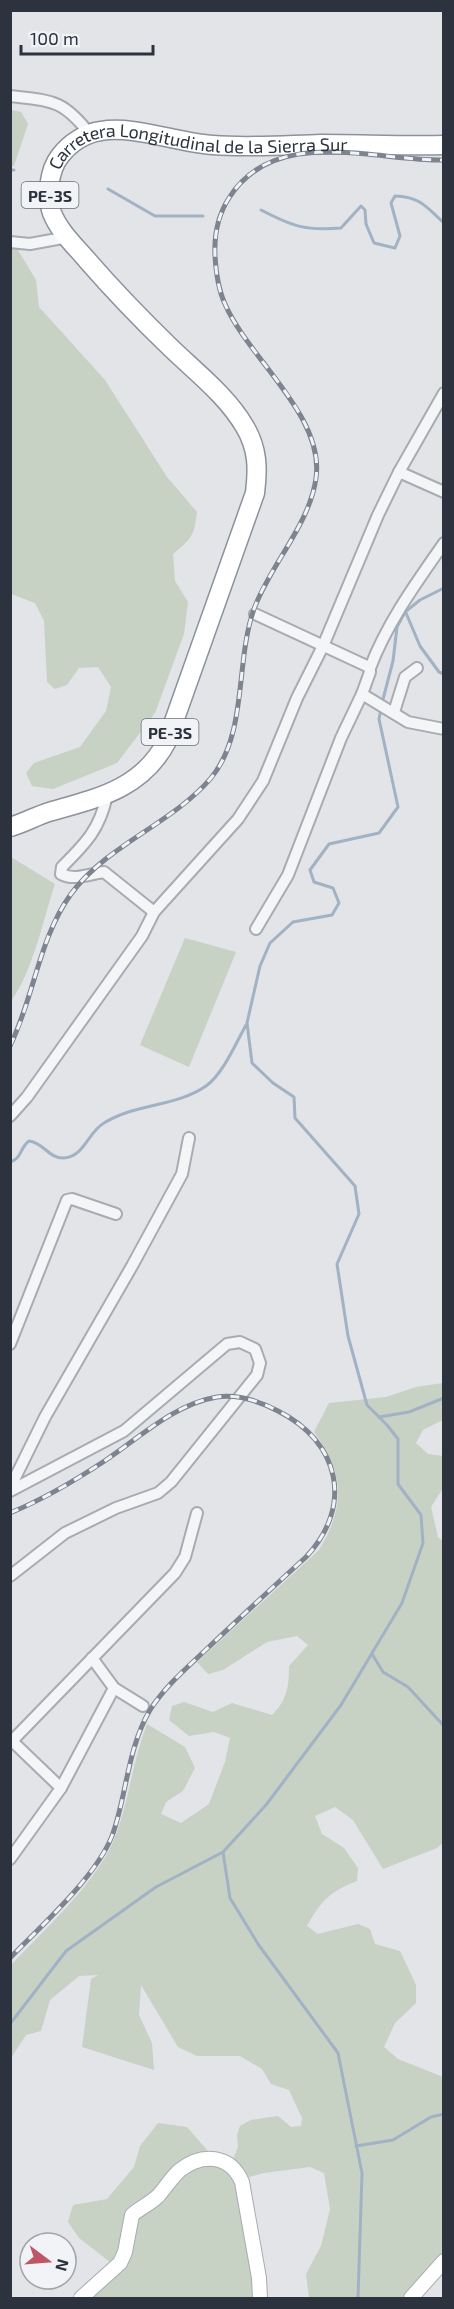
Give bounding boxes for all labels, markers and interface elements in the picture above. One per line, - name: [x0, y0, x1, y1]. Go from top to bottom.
- scale bar: [21, 18, 153, 56]
- text: 100 m: [30, 27, 79, 49]
- street label: Carretera Longitudinal de la Sierra Sur: [43, 119, 348, 173]
- road number: PE-3S: [22, 182, 78, 208]
- road number: PE-3S: [142, 719, 198, 745]
- north arrow: [18, 2231, 78, 2291]
- text: N: [52, 2257, 74, 2273]

